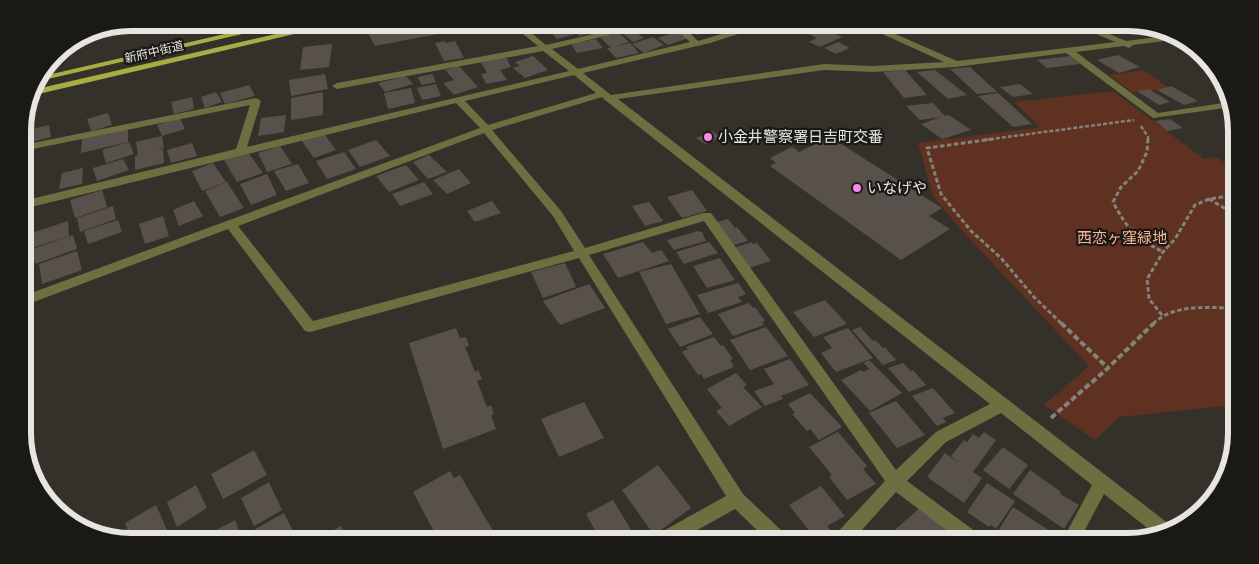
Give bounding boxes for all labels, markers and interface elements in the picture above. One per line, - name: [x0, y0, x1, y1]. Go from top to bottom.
- street label: 新府中街道: [123, 38, 185, 66]
- place label: 小金井警察署日吉町交番: [718, 128, 883, 146]
- marker: 小金井警察署日吉町交番: [702, 131, 714, 143]
- place label: いなげや: [867, 179, 927, 197]
- marker: いなげや: [851, 182, 863, 194]
- park label: 西恋ヶ窪緑地: [1077, 229, 1167, 247]

